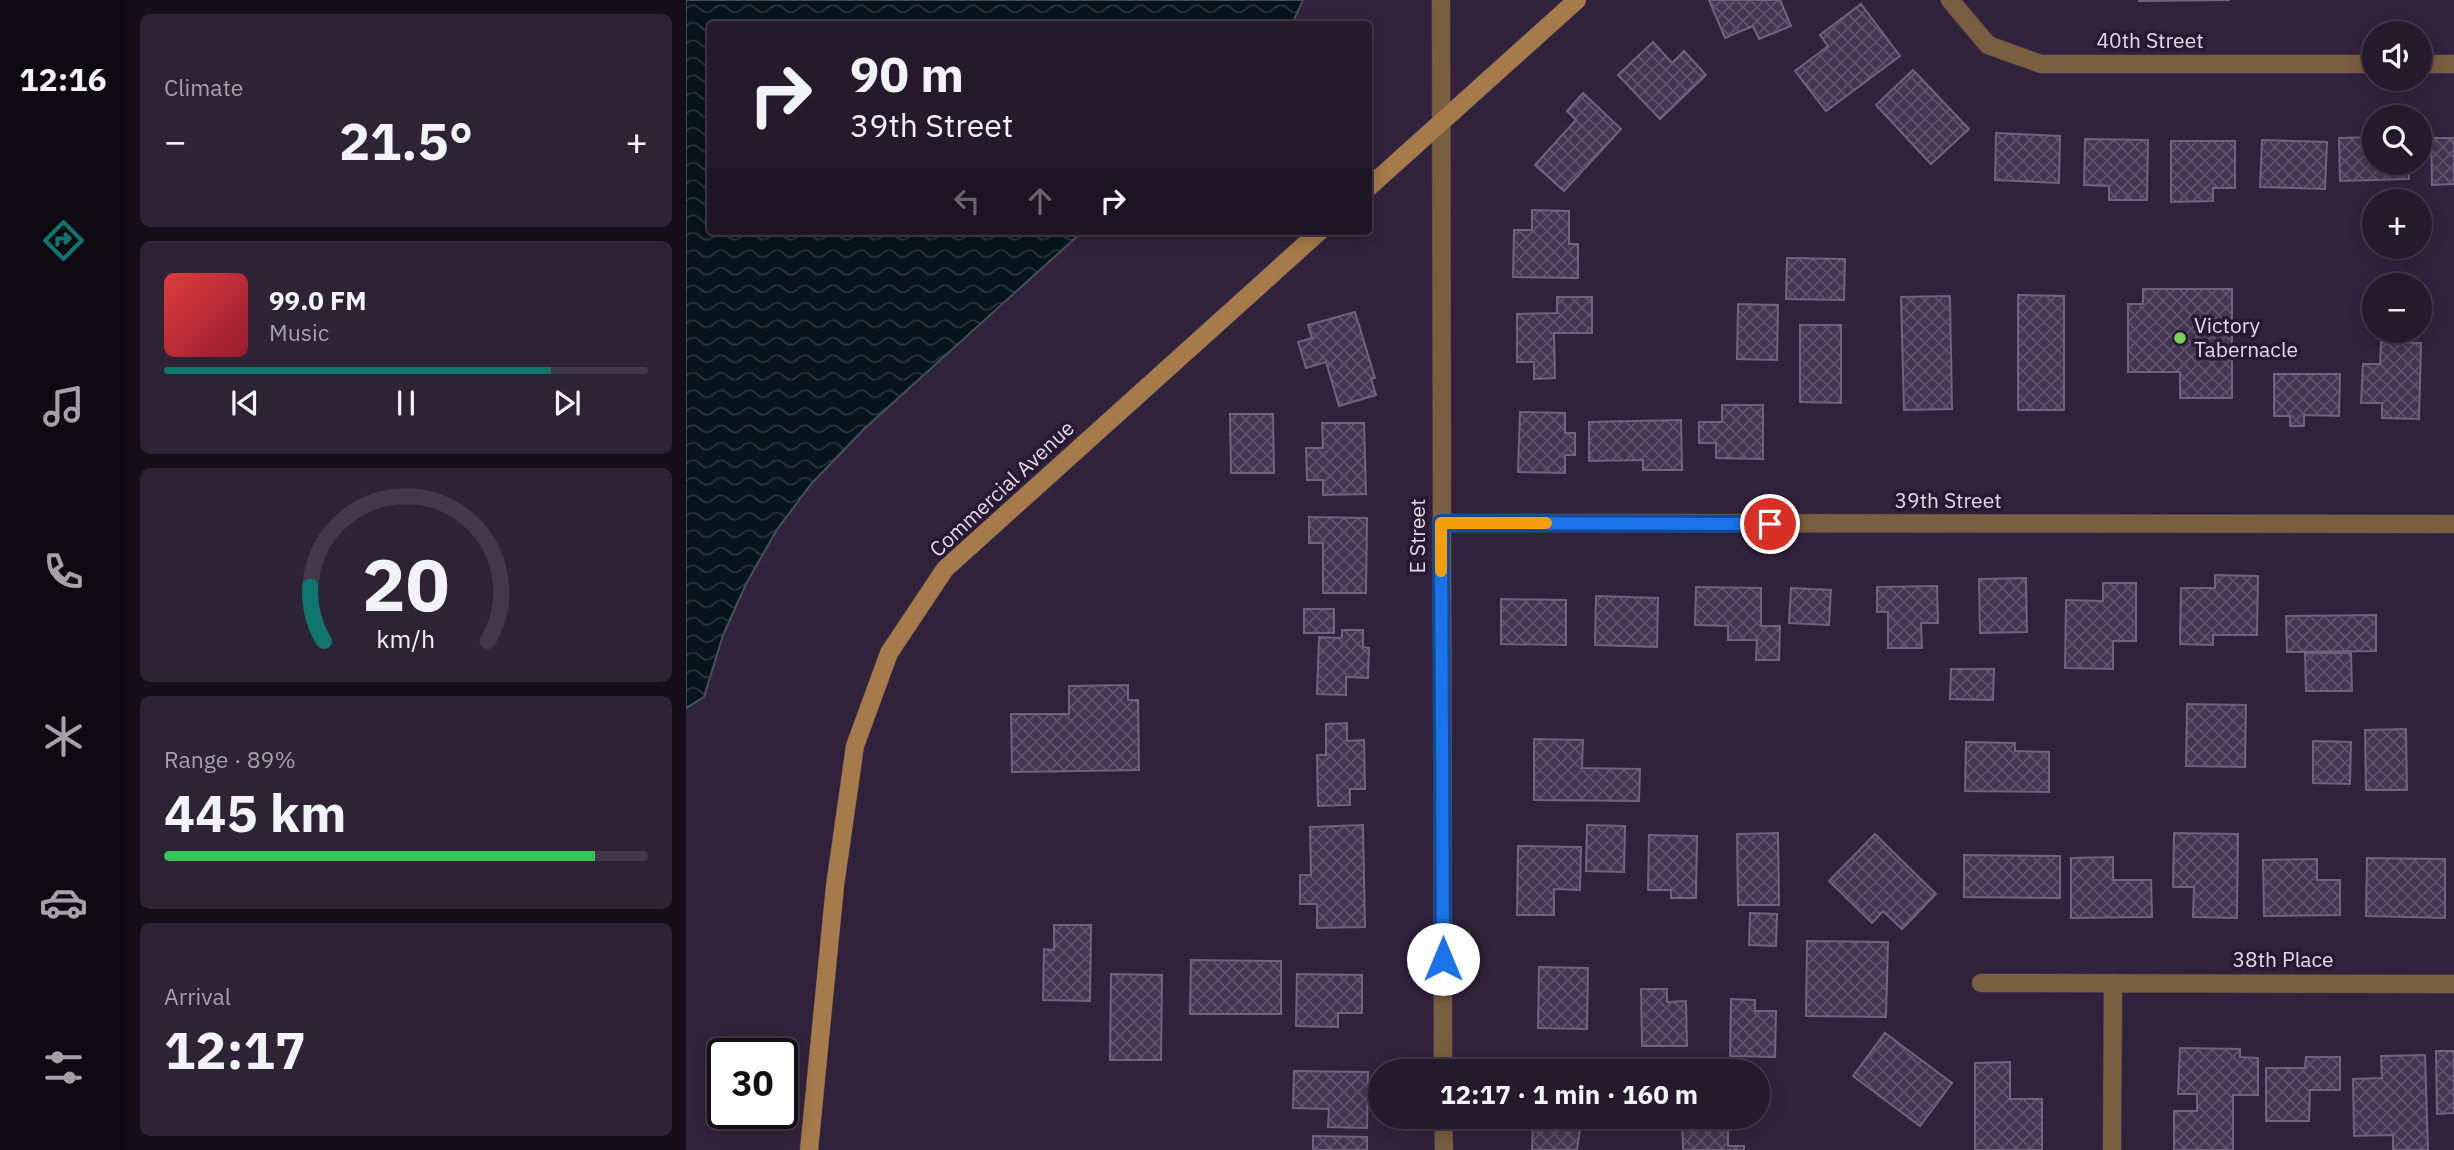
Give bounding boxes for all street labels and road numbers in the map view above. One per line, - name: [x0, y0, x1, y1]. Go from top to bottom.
- street label: 40th Street: [2096, 26, 2204, 54]
- street label: Commercial Avenue: [923, 414, 1080, 563]
- street label: 39th Street: [1894, 486, 2002, 514]
- street label: E Street: [1403, 499, 1431, 573]
- street label: 38th Place: [2232, 945, 2334, 973]

